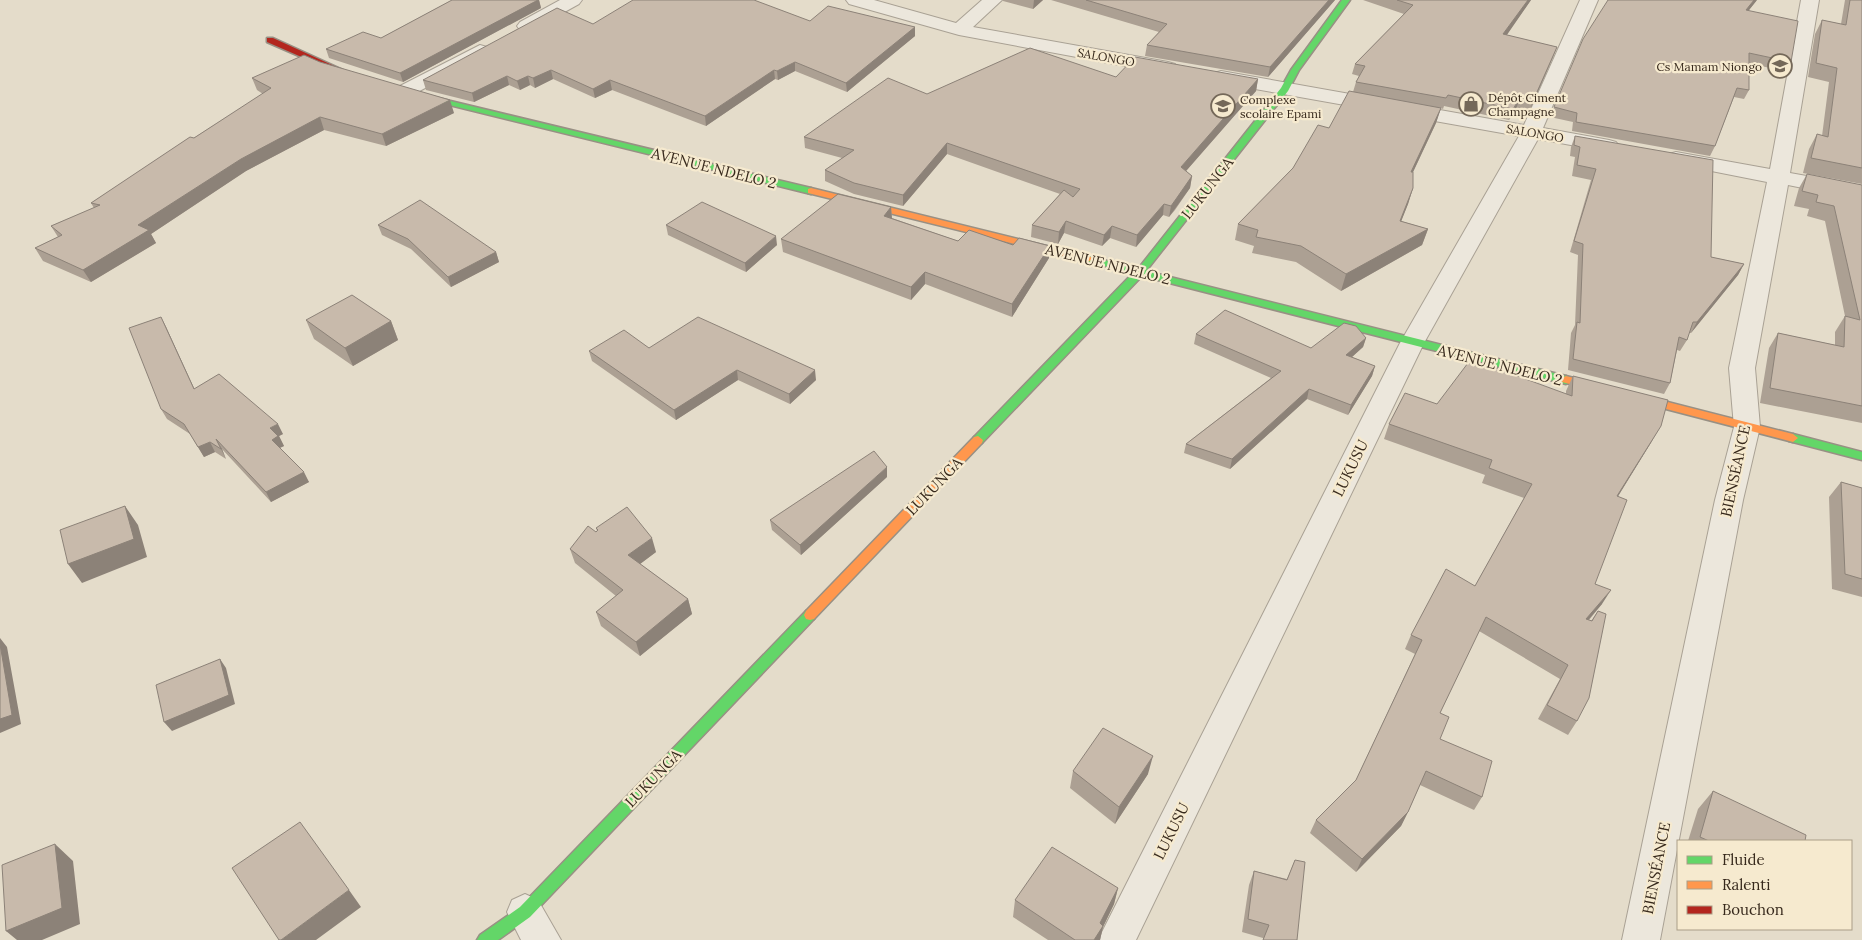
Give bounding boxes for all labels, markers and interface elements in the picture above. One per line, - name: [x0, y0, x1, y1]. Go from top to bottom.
- street label: SALONGO: [1076, 45, 1136, 69]
- school or university icon: Cs Mamam Niongo: [1767, 53, 1793, 79]
- place label: Cs Mamam Niongo: [1656, 59, 1762, 74]
- place label: Dépôt Ciment Champagne: [1488, 90, 1567, 119]
- shop icon: Dépôt Ciment Champagne: [1458, 91, 1484, 117]
- place label: Complexe scolaire Epami: [1240, 92, 1321, 121]
- school or university icon: Complexe scolaire Epami: [1210, 93, 1236, 119]
- street label: SALONGO: [1505, 121, 1565, 145]
- street label: AVENUE NDELO 2: [649, 143, 778, 193]
- street label: LUKUNGA: [1177, 153, 1237, 223]
- street label: AVENUE NDELO 2: [1043, 239, 1172, 289]
- street label: AVENUE NDELO 2: [1435, 340, 1564, 390]
- street label: BIENSÉANCE: [1716, 423, 1754, 519]
- street label: LUKUSU: [1328, 436, 1372, 500]
- street label: LUKUNGA: [902, 453, 967, 519]
- street label: LUKUNGA: [621, 745, 686, 811]
- street label: LUKUSU: [1149, 799, 1193, 863]
- street label: BIENSÉANCE: [1638, 820, 1674, 916]
- legend: [1677, 840, 1852, 930]
- text: Fluide: [1722, 850, 1765, 869]
- text: Ralenti: [1722, 875, 1770, 894]
- text: Bouchon: [1722, 900, 1784, 919]

